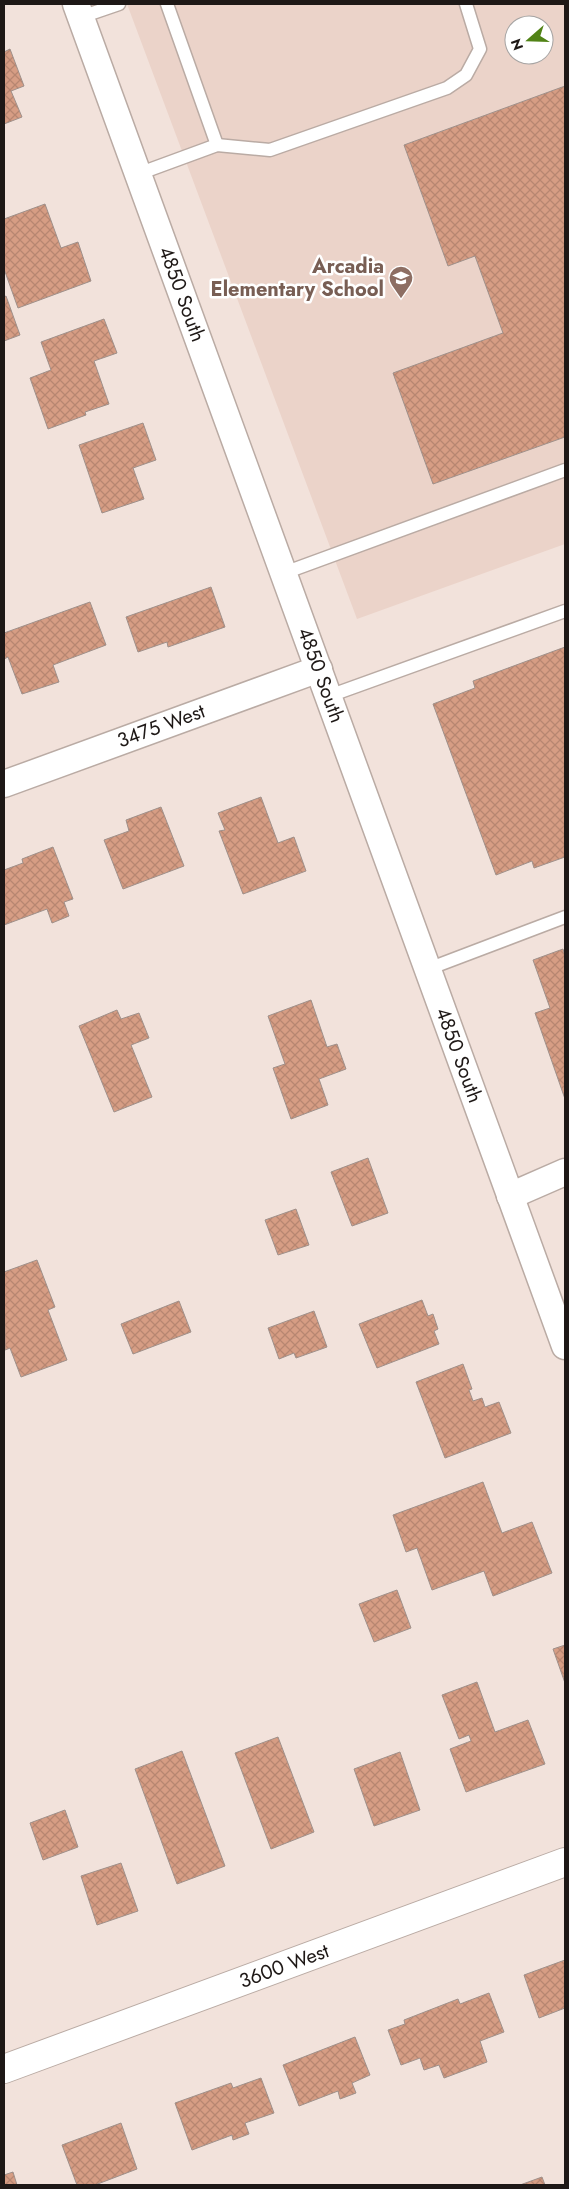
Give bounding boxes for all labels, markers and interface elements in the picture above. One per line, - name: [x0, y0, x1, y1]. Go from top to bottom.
- north arrow: [504, 15, 554, 65]
- text: N: [505, 36, 528, 53]
- street label: 4850 South: [151, 242, 213, 346]
- place label: Arcadia Elementary School: [211, 252, 384, 304]
- school or university icon: Arcadia Elementary School: [388, 265, 414, 299]
- street label: 4850 South: [290, 623, 352, 727]
- street label: 3475 West: [113, 697, 209, 755]
- street label: 4850 South: [428, 1003, 490, 1107]
- street label: 3600 West: [235, 1936, 333, 1996]

